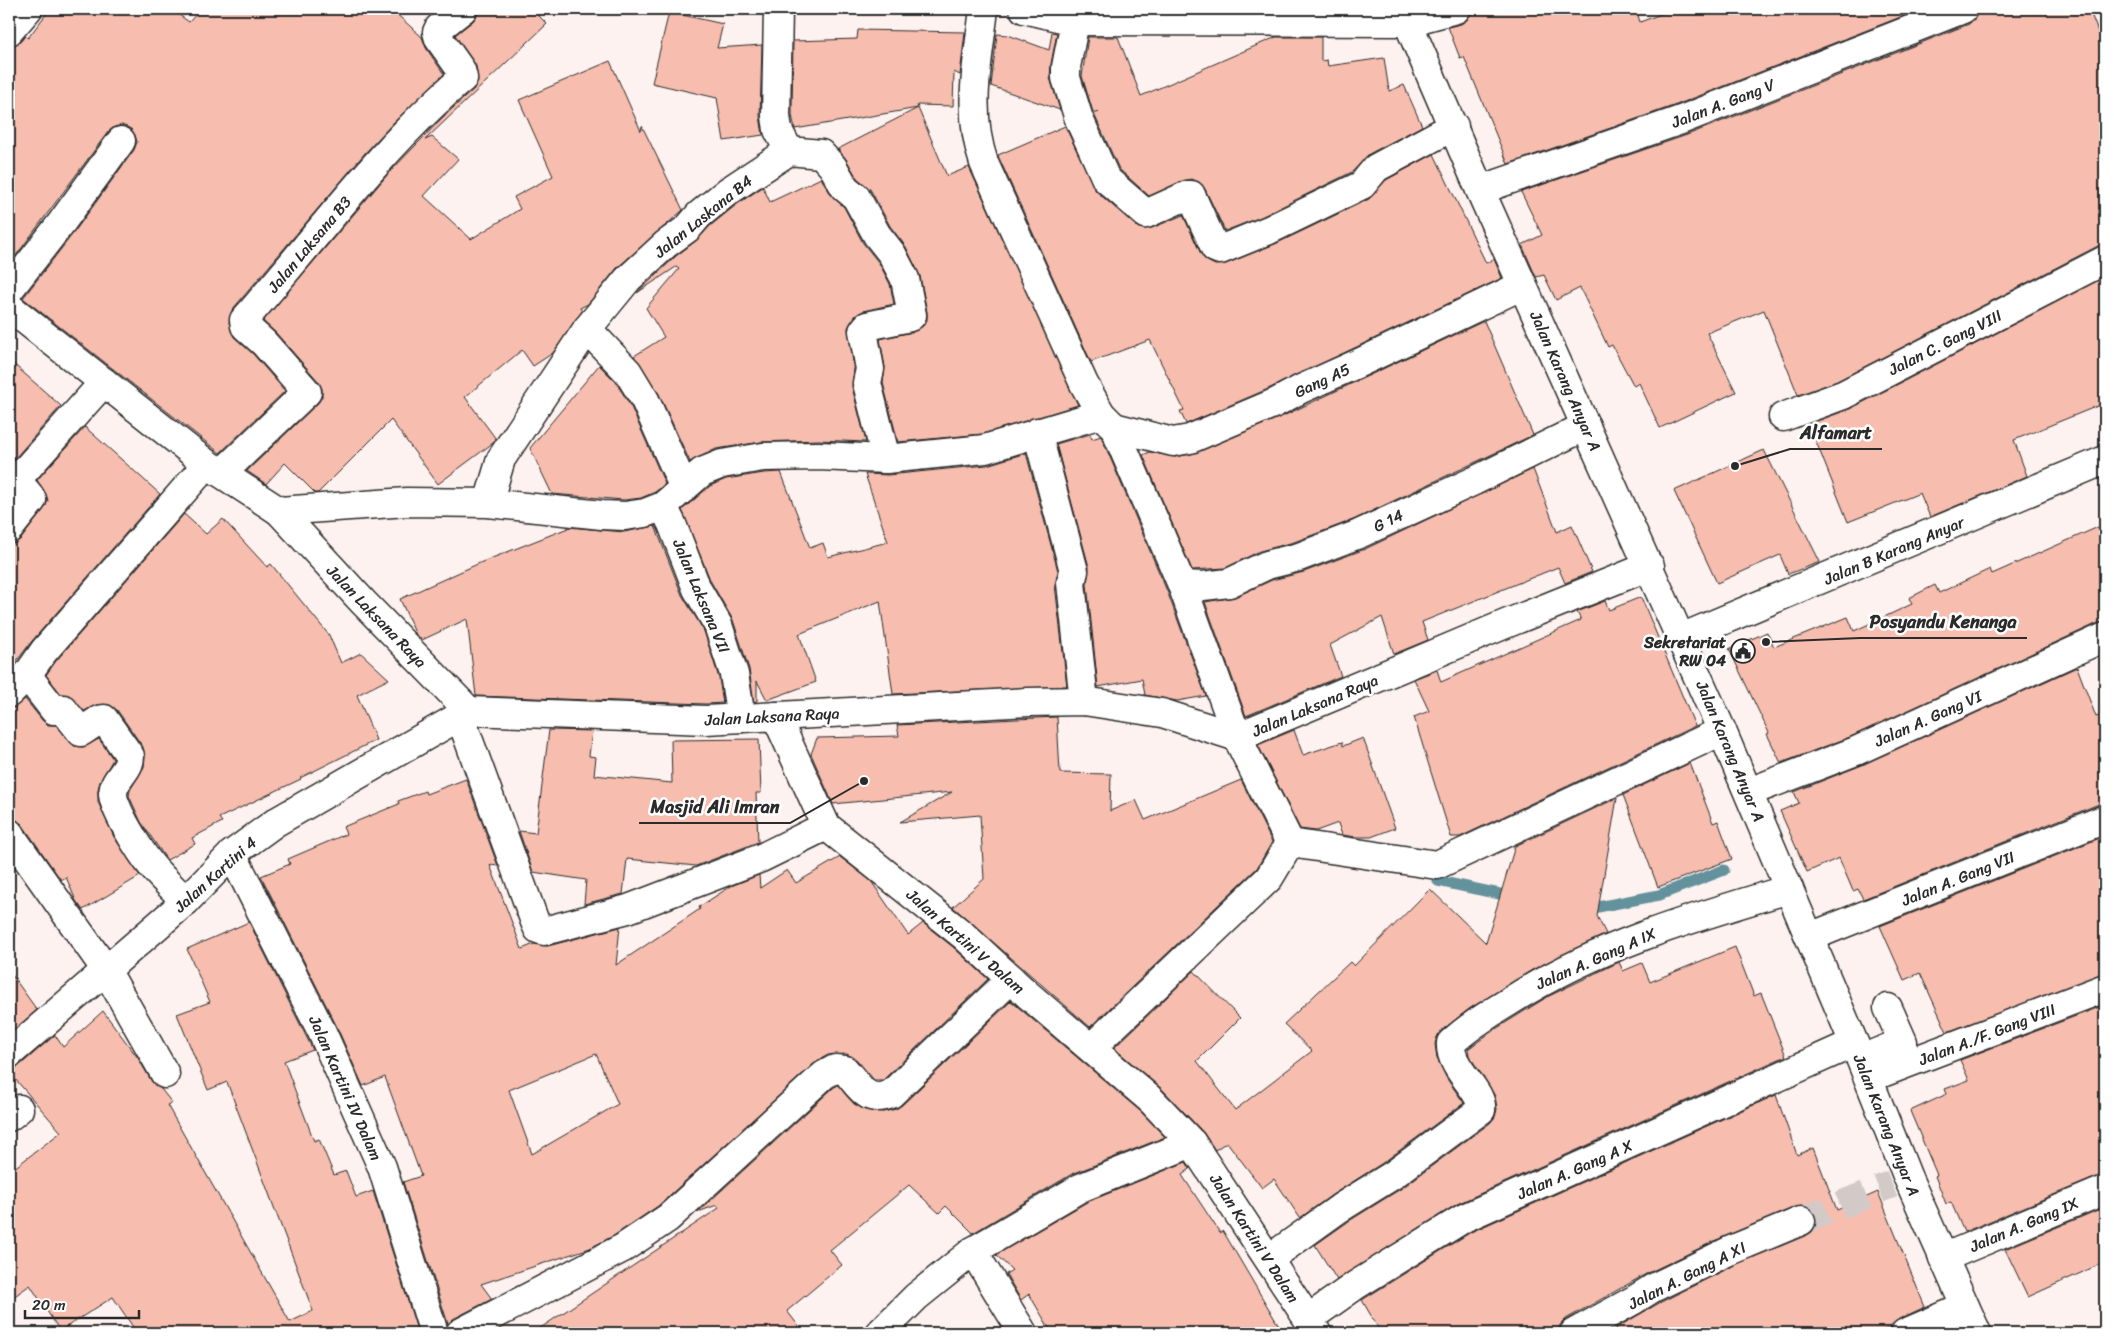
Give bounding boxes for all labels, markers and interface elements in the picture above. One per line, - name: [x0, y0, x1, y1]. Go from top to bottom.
- street label: Jalan A. Gang V: [1666, 70, 1780, 137]
- street label: Jalan Laskana B4: [647, 167, 759, 266]
- street label: Jalan Laksana B3: [259, 189, 359, 300]
- street label: Jalan C. Gang VIII: [1882, 301, 2007, 384]
- street label: Jalan Karang Anyar A: [1521, 306, 1609, 456]
- street label: Gang A5: [1289, 355, 1355, 406]
- callout: Alfamart: [1790, 416, 1882, 449]
- text: Alfamart: [1799, 417, 1872, 449]
- street label: G 14: [1368, 501, 1409, 540]
- street label: Jalan B Karang Anyar: [1818, 507, 1970, 594]
- street label: Jalan Laksana VII: [664, 534, 739, 658]
- street label: Jalan Laksana Raya: [319, 557, 434, 675]
- callout: Posyandu Kenanga: [1860, 605, 2027, 638]
- text: Posyandu Kenanga: [1869, 606, 2018, 638]
- place label: Sekretariat RW 04: [1643, 628, 1726, 675]
- public building icon: Sekretariat RW 04: [1730, 638, 1756, 664]
- street label: Jalan Laksana Raya: [1246, 666, 1383, 746]
- street label: Jalan Karang Anyar A: [1687, 675, 1773, 826]
- street label: Jalan A. Gang VI: [1869, 681, 1988, 756]
- street label: Jalan Laksana Raya: [703, 698, 840, 735]
- callout: Masjid Ali Imran: [639, 790, 790, 823]
- text: Masjid Ali Imran: [649, 791, 780, 823]
- street label: Jalan Kartini 4: [166, 829, 264, 921]
- street label: Jalan A. Gang VII: [1896, 843, 2019, 915]
- street label: Jalan Kartini V Dalam: [899, 881, 1032, 1002]
- street label: Jalan A. Gang A IX: [1530, 919, 1662, 998]
- street label: Jalan A./F. Gang VIII: [1913, 995, 2060, 1074]
- street label: Jalan Kartini IV Dalam: [300, 1010, 391, 1166]
- street label: Jalan Karang Anyar A: [1844, 1049, 1928, 1201]
- street label: Jalan A. Gang A X: [1512, 1131, 1638, 1208]
- street label: Jalan Kartini V Dalam: [1201, 1167, 1308, 1309]
- street label: Jalan A. Gang IX: [1964, 1188, 2084, 1261]
- street label: Jalan A. Gang A XI: [1622, 1233, 1752, 1318]
- scale bar: [25, 1287, 139, 1319]
- text: 20 m: [32, 1292, 66, 1318]

